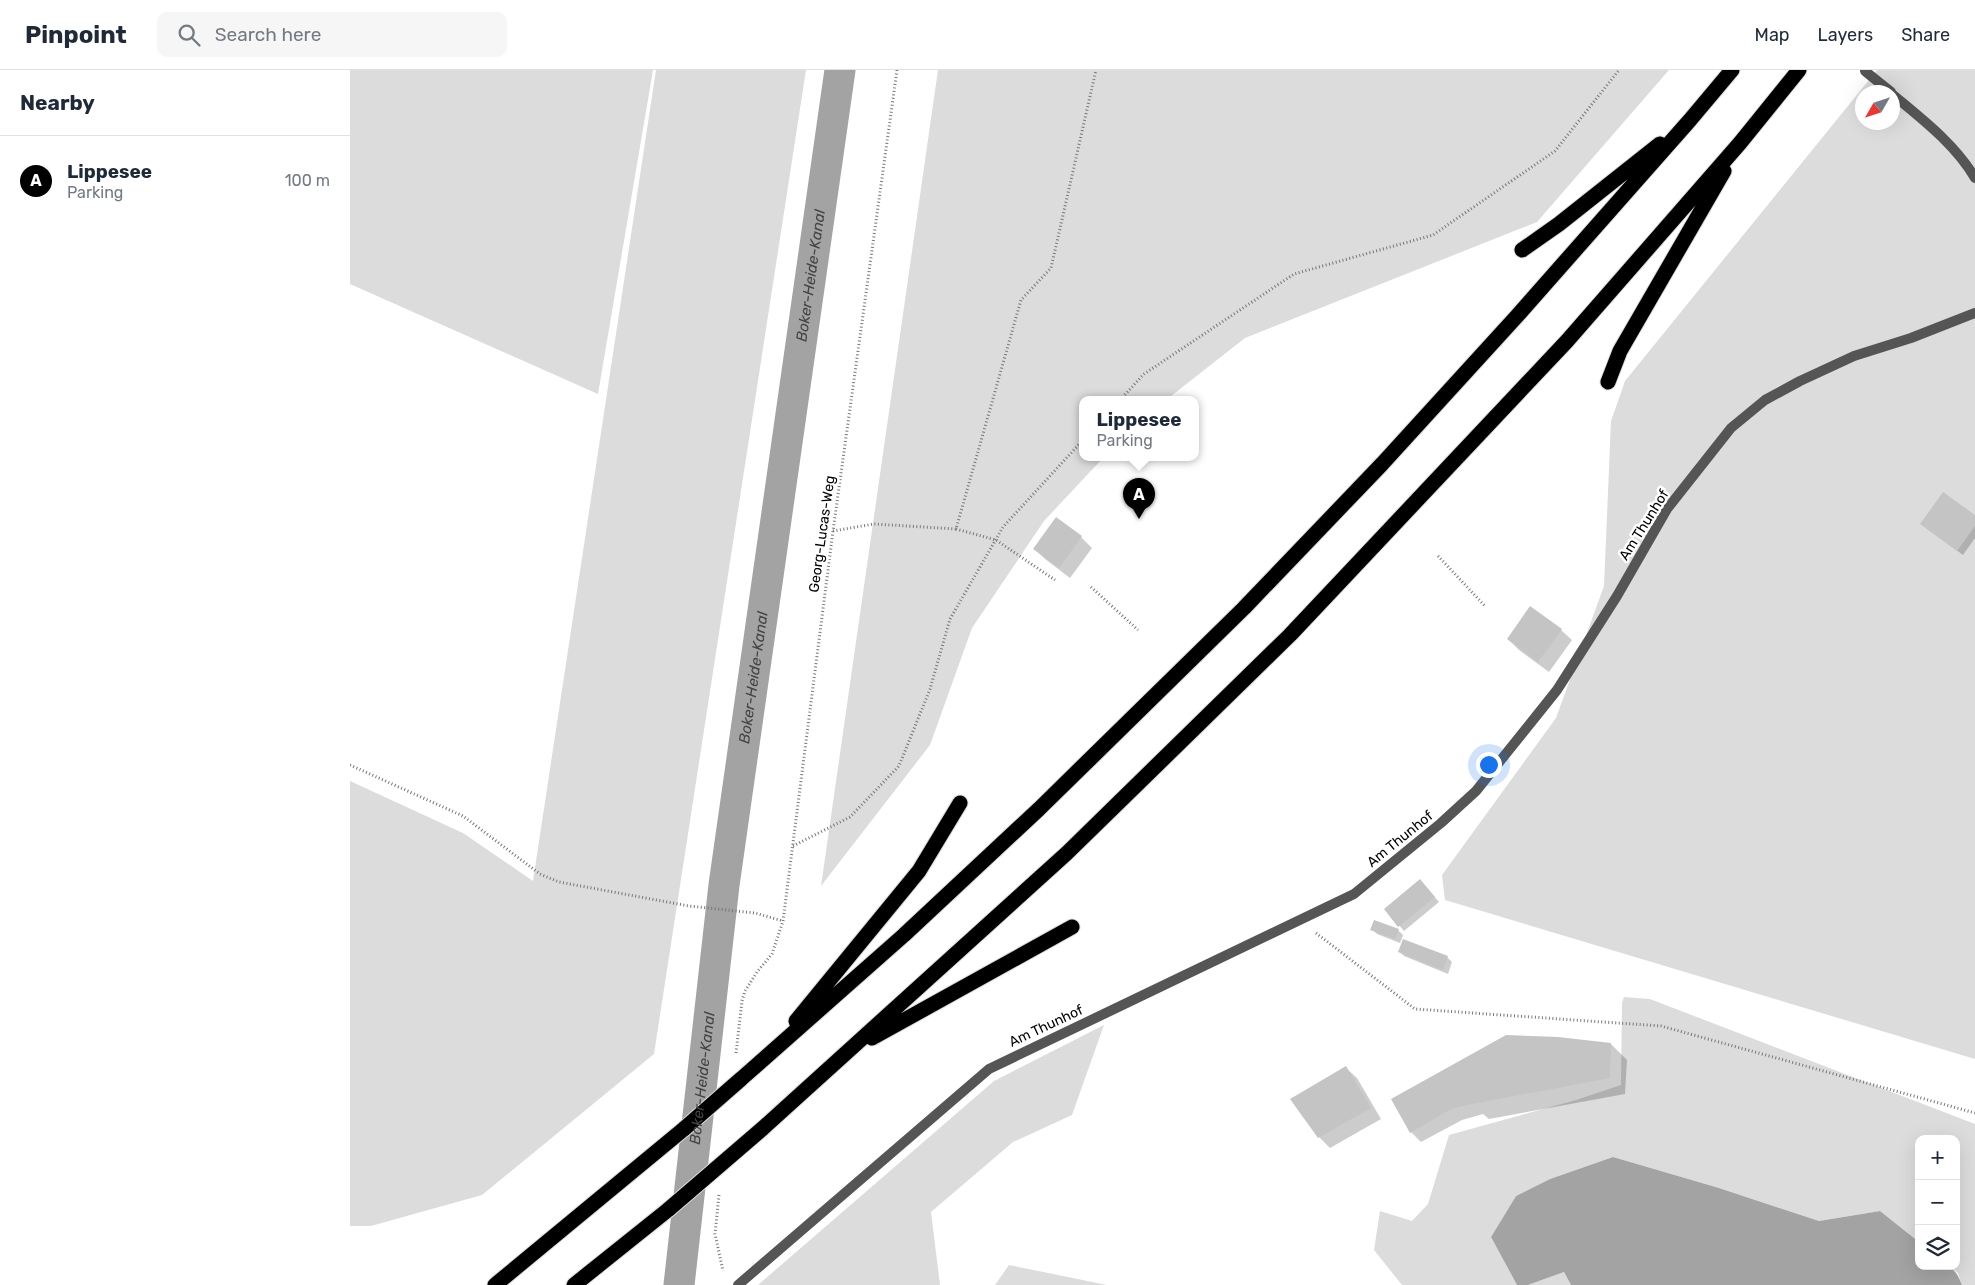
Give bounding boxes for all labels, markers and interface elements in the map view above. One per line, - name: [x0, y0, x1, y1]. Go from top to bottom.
- search box: [157, 12, 507, 57]
- text: Pinpoint: [25, 21, 127, 49]
- icon: search: [175, 21, 203, 49]
- text: Search here: [215, 23, 321, 46]
- text: Map: [1755, 24, 1790, 46]
- text: Layers: [1818, 24, 1873, 46]
- text: Share: [1901, 24, 1950, 46]
- north arrow: [1855, 85, 1900, 130]
- text: Nearby: [20, 90, 95, 115]
- text: Lippesee: [67, 160, 152, 183]
- text: A: [30, 171, 42, 190]
- text: 100 m: [285, 171, 330, 190]
- text: Parking: [67, 183, 123, 202]
- water label: Boker-Heide-Kanal: [792, 208, 829, 343]
- popup: [1079, 396, 1199, 461]
- text: Lippesee: [1096, 408, 1182, 431]
- text: Parking: [1096, 431, 1153, 450]
- street label: Georg-Lucas-Weg: [805, 474, 839, 594]
- pin: A: [1123, 478, 1155, 519]
- street label: Am Thunhof: [1616, 486, 1673, 563]
- water label: Boker-Heide-Kanal: [735, 610, 772, 745]
- your location: [1476, 752, 1502, 778]
- street label: Am Thunhof: [1364, 807, 1437, 871]
- street label: Am Thunhof: [1006, 1001, 1086, 1051]
- water label: Boker-Heide-Kanal: [686, 1011, 719, 1145]
- map controls: [1915, 1135, 1960, 1270]
- button: +: [1915, 1135, 1960, 1180]
- button: −: [1915, 1180, 1960, 1225]
- button: layers: [1915, 1225, 1960, 1270]

